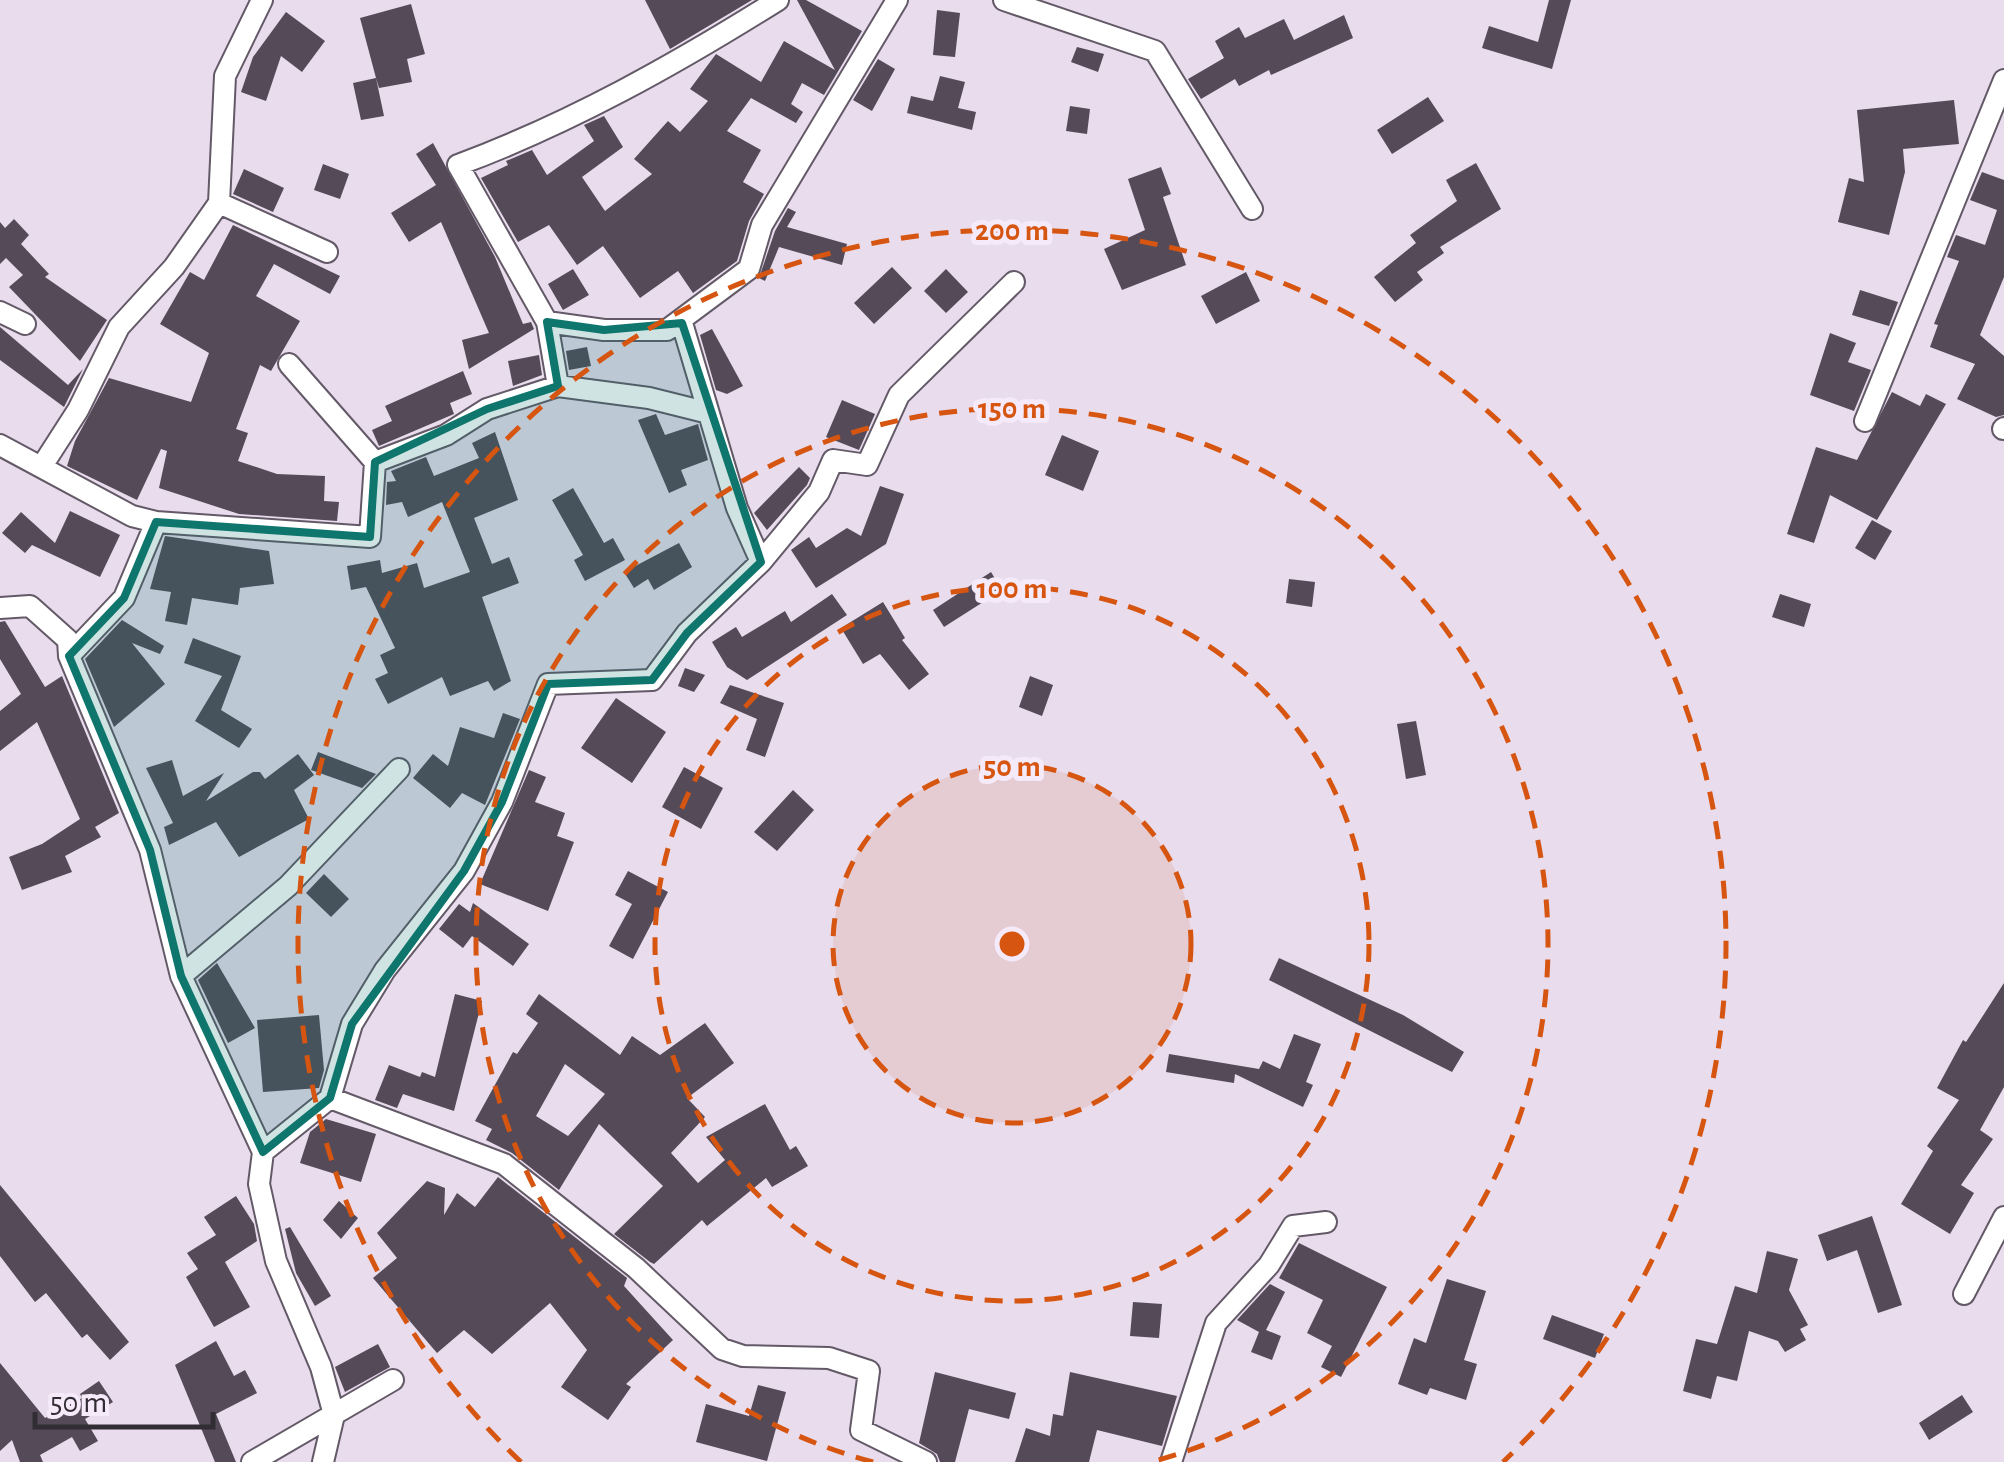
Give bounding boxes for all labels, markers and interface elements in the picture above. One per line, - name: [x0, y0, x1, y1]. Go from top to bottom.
- text: 200 m: [975, 216, 1049, 246]
- text: 150 m: [978, 394, 1046, 424]
- text: 100 m: [977, 574, 1047, 604]
- text: 50 m: [983, 752, 1041, 782]
- centre of rings: [994, 926, 1030, 962]
- scale bar: [35, 1367, 212, 1429]
- text: 50 m: [50, 1388, 107, 1418]

